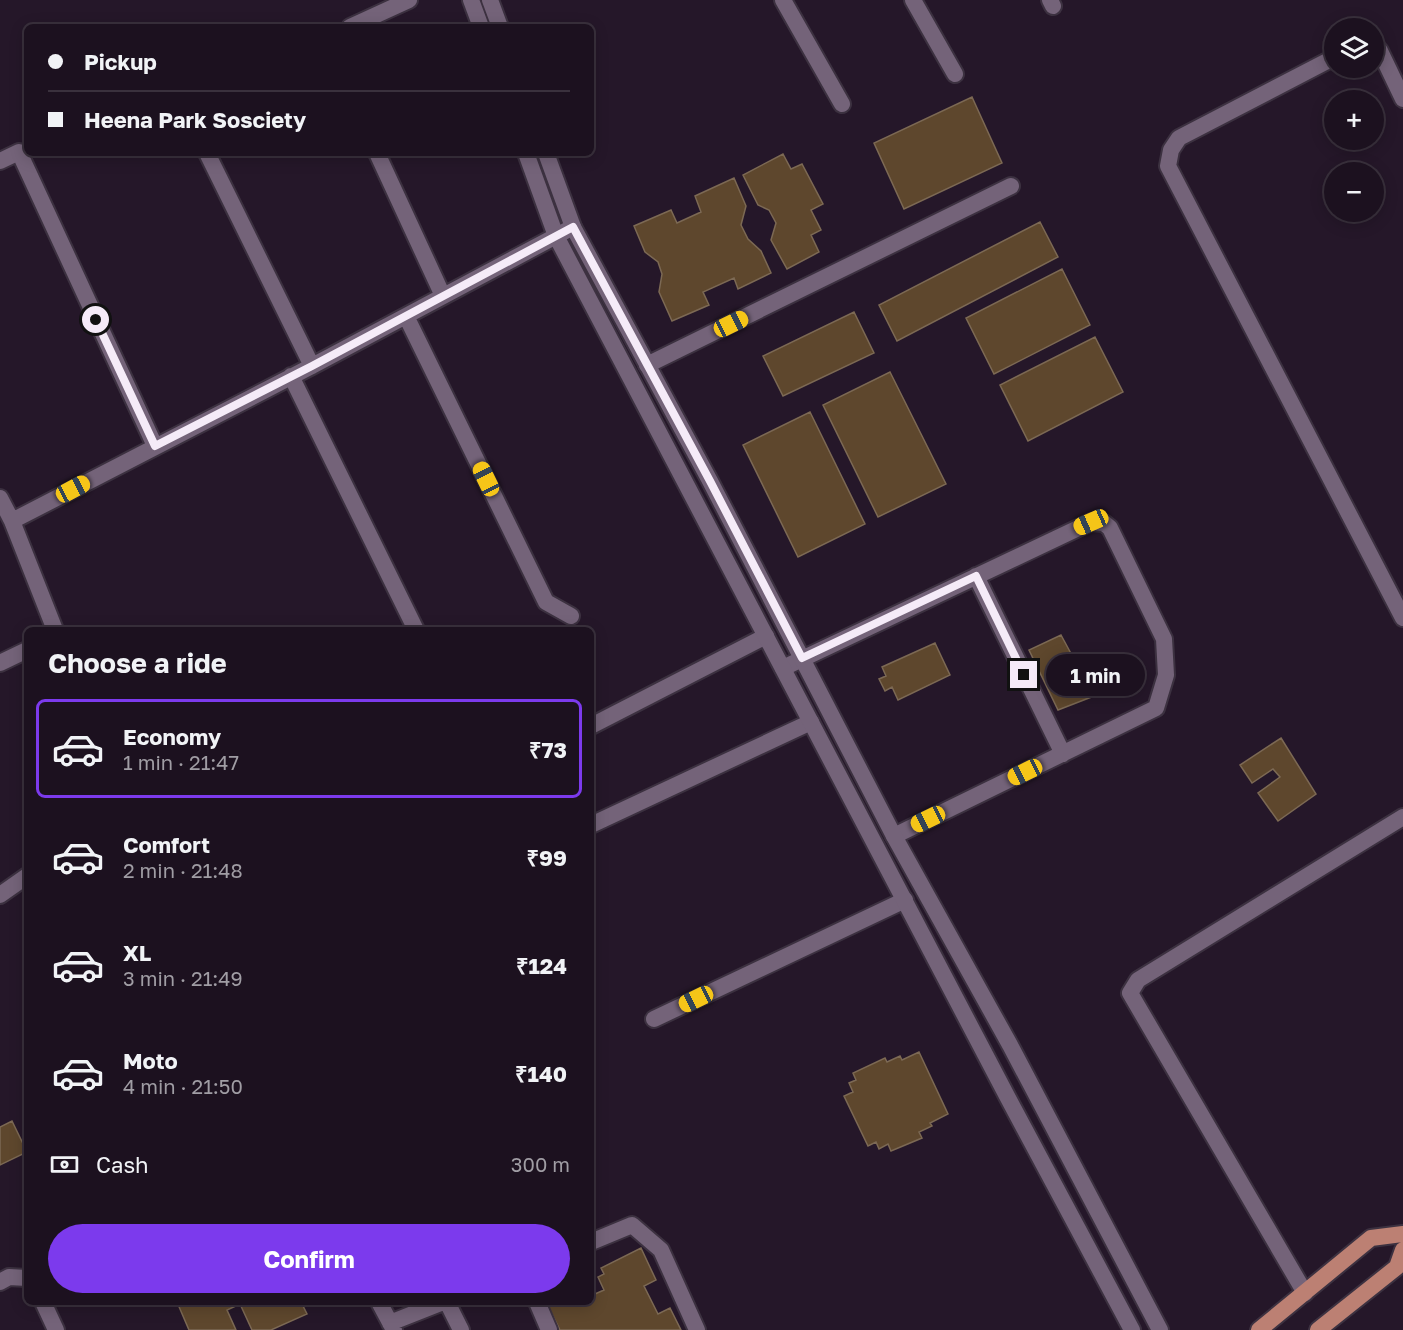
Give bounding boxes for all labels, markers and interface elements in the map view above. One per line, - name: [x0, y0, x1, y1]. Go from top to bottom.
- map controls: [1324, 18, 1384, 222]
- button: layers: [1324, 18, 1384, 78]
- text: Pickup: [84, 48, 157, 75]
- button: +: [1324, 90, 1384, 150]
- text: Heena Park Sosciety: [84, 106, 306, 133]
- button: −: [1324, 162, 1384, 222]
- route start: [82, 306, 109, 333]
- car: [711, 308, 751, 340]
- car: [470, 459, 502, 499]
- car: [53, 473, 93, 505]
- car: [1071, 506, 1111, 538]
- text: Choose a ride: [48, 647, 227, 679]
- callout: 1 min: [1045, 654, 1144, 696]
- route end: [1010, 661, 1037, 688]
- text: 1 min: [1070, 663, 1121, 687]
- icon: car: [51, 722, 105, 776]
- text: Economy: [123, 723, 221, 750]
- text: ₹73: [529, 736, 567, 763]
- text: 1 min · 21:47: [123, 750, 239, 774]
- car: [1005, 756, 1045, 788]
- car: [908, 803, 948, 835]
- icon: car: [51, 830, 105, 884]
- text: Comfort: [123, 831, 210, 858]
- text: ₹99: [526, 844, 567, 871]
- text: 2 min · 21:48: [123, 858, 243, 882]
- icon: car: [51, 938, 105, 992]
- text: XL: [123, 939, 151, 966]
- text: ₹124: [516, 952, 567, 979]
- text: 3 min · 21:49: [123, 966, 243, 990]
- car: [676, 983, 716, 1015]
- icon: car: [51, 1046, 105, 1100]
- text: Moto: [123, 1047, 178, 1074]
- text: ₹140: [515, 1060, 567, 1087]
- text: 4 min · 21:50: [123, 1074, 243, 1098]
- icon: cash: [48, 1148, 81, 1181]
- text: Cash: [96, 1151, 149, 1178]
- text: 300 m: [511, 1152, 570, 1176]
- button: Confirm: [48, 1224, 570, 1293]

